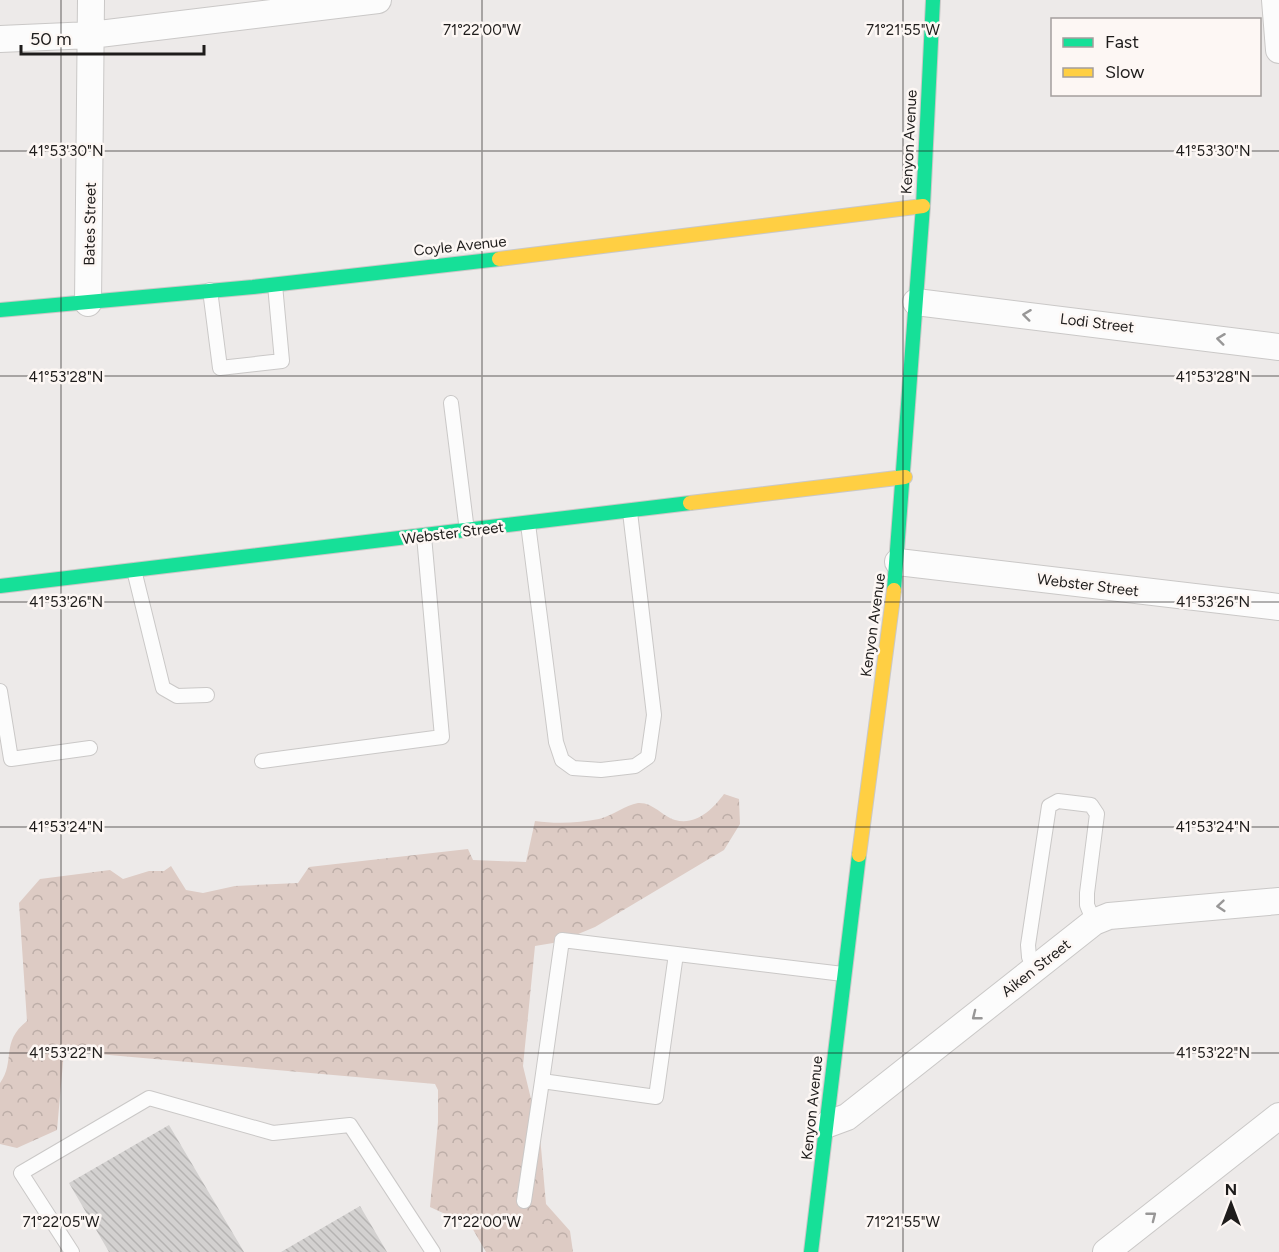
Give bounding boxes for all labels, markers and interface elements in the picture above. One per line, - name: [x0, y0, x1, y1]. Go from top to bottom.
- scale bar: [21, 18, 204, 56]
- legend: [1051, 18, 1261, 96]
- text: 71°22'00"W: [443, 21, 522, 39]
- text: 71°21'55"W: [866, 21, 941, 39]
- text: 50 m: [30, 28, 72, 50]
- text: Fast: [1105, 31, 1139, 53]
- text: Slow: [1105, 61, 1144, 83]
- street label: Kenyon Avenue: [897, 89, 921, 195]
- text: 41°53'30"N: [28, 142, 104, 160]
- text: 41°53'30"N: [1175, 142, 1251, 160]
- street label: Bates Street: [80, 182, 100, 266]
- street label: Coyle Avenue: [413, 232, 507, 260]
- one-way arrow: [1023, 309, 1032, 322]
- street label: Lodi Street: [1059, 310, 1135, 337]
- one-way arrow: [1216, 333, 1226, 346]
- text: 41°53'28"N: [29, 368, 103, 386]
- text: 41°53'28"N: [1176, 368, 1250, 386]
- street label: Webster Street: [401, 518, 505, 548]
- street label: Webster Street: [1036, 570, 1140, 600]
- street label: Kenyon Avenue: [857, 572, 889, 678]
- text: 41°53'26"N: [29, 593, 103, 611]
- text: 41°53'26"N: [1176, 593, 1250, 611]
- text: 41°53'24"N: [29, 818, 103, 836]
- text: 41°53'24"N: [1176, 818, 1250, 836]
- one-way arrow: [1216, 899, 1225, 912]
- street label: Aiken Street: [998, 935, 1075, 1001]
- one-way arrow: [972, 1008, 983, 1019]
- text: 41°53'22"N: [29, 1044, 103, 1062]
- text: 41°53'22"N: [1176, 1044, 1250, 1062]
- street label: Kenyon Avenue: [798, 1055, 826, 1161]
- north arrow: [1201, 1174, 1261, 1234]
- text: N: [1225, 1180, 1237, 1199]
- one-way arrow: [1146, 1212, 1157, 1223]
- text: 71°22'05"W: [23, 1213, 100, 1231]
- text: 71°22'00"W: [443, 1213, 522, 1231]
- text: 71°21'55"W: [866, 1213, 941, 1231]

